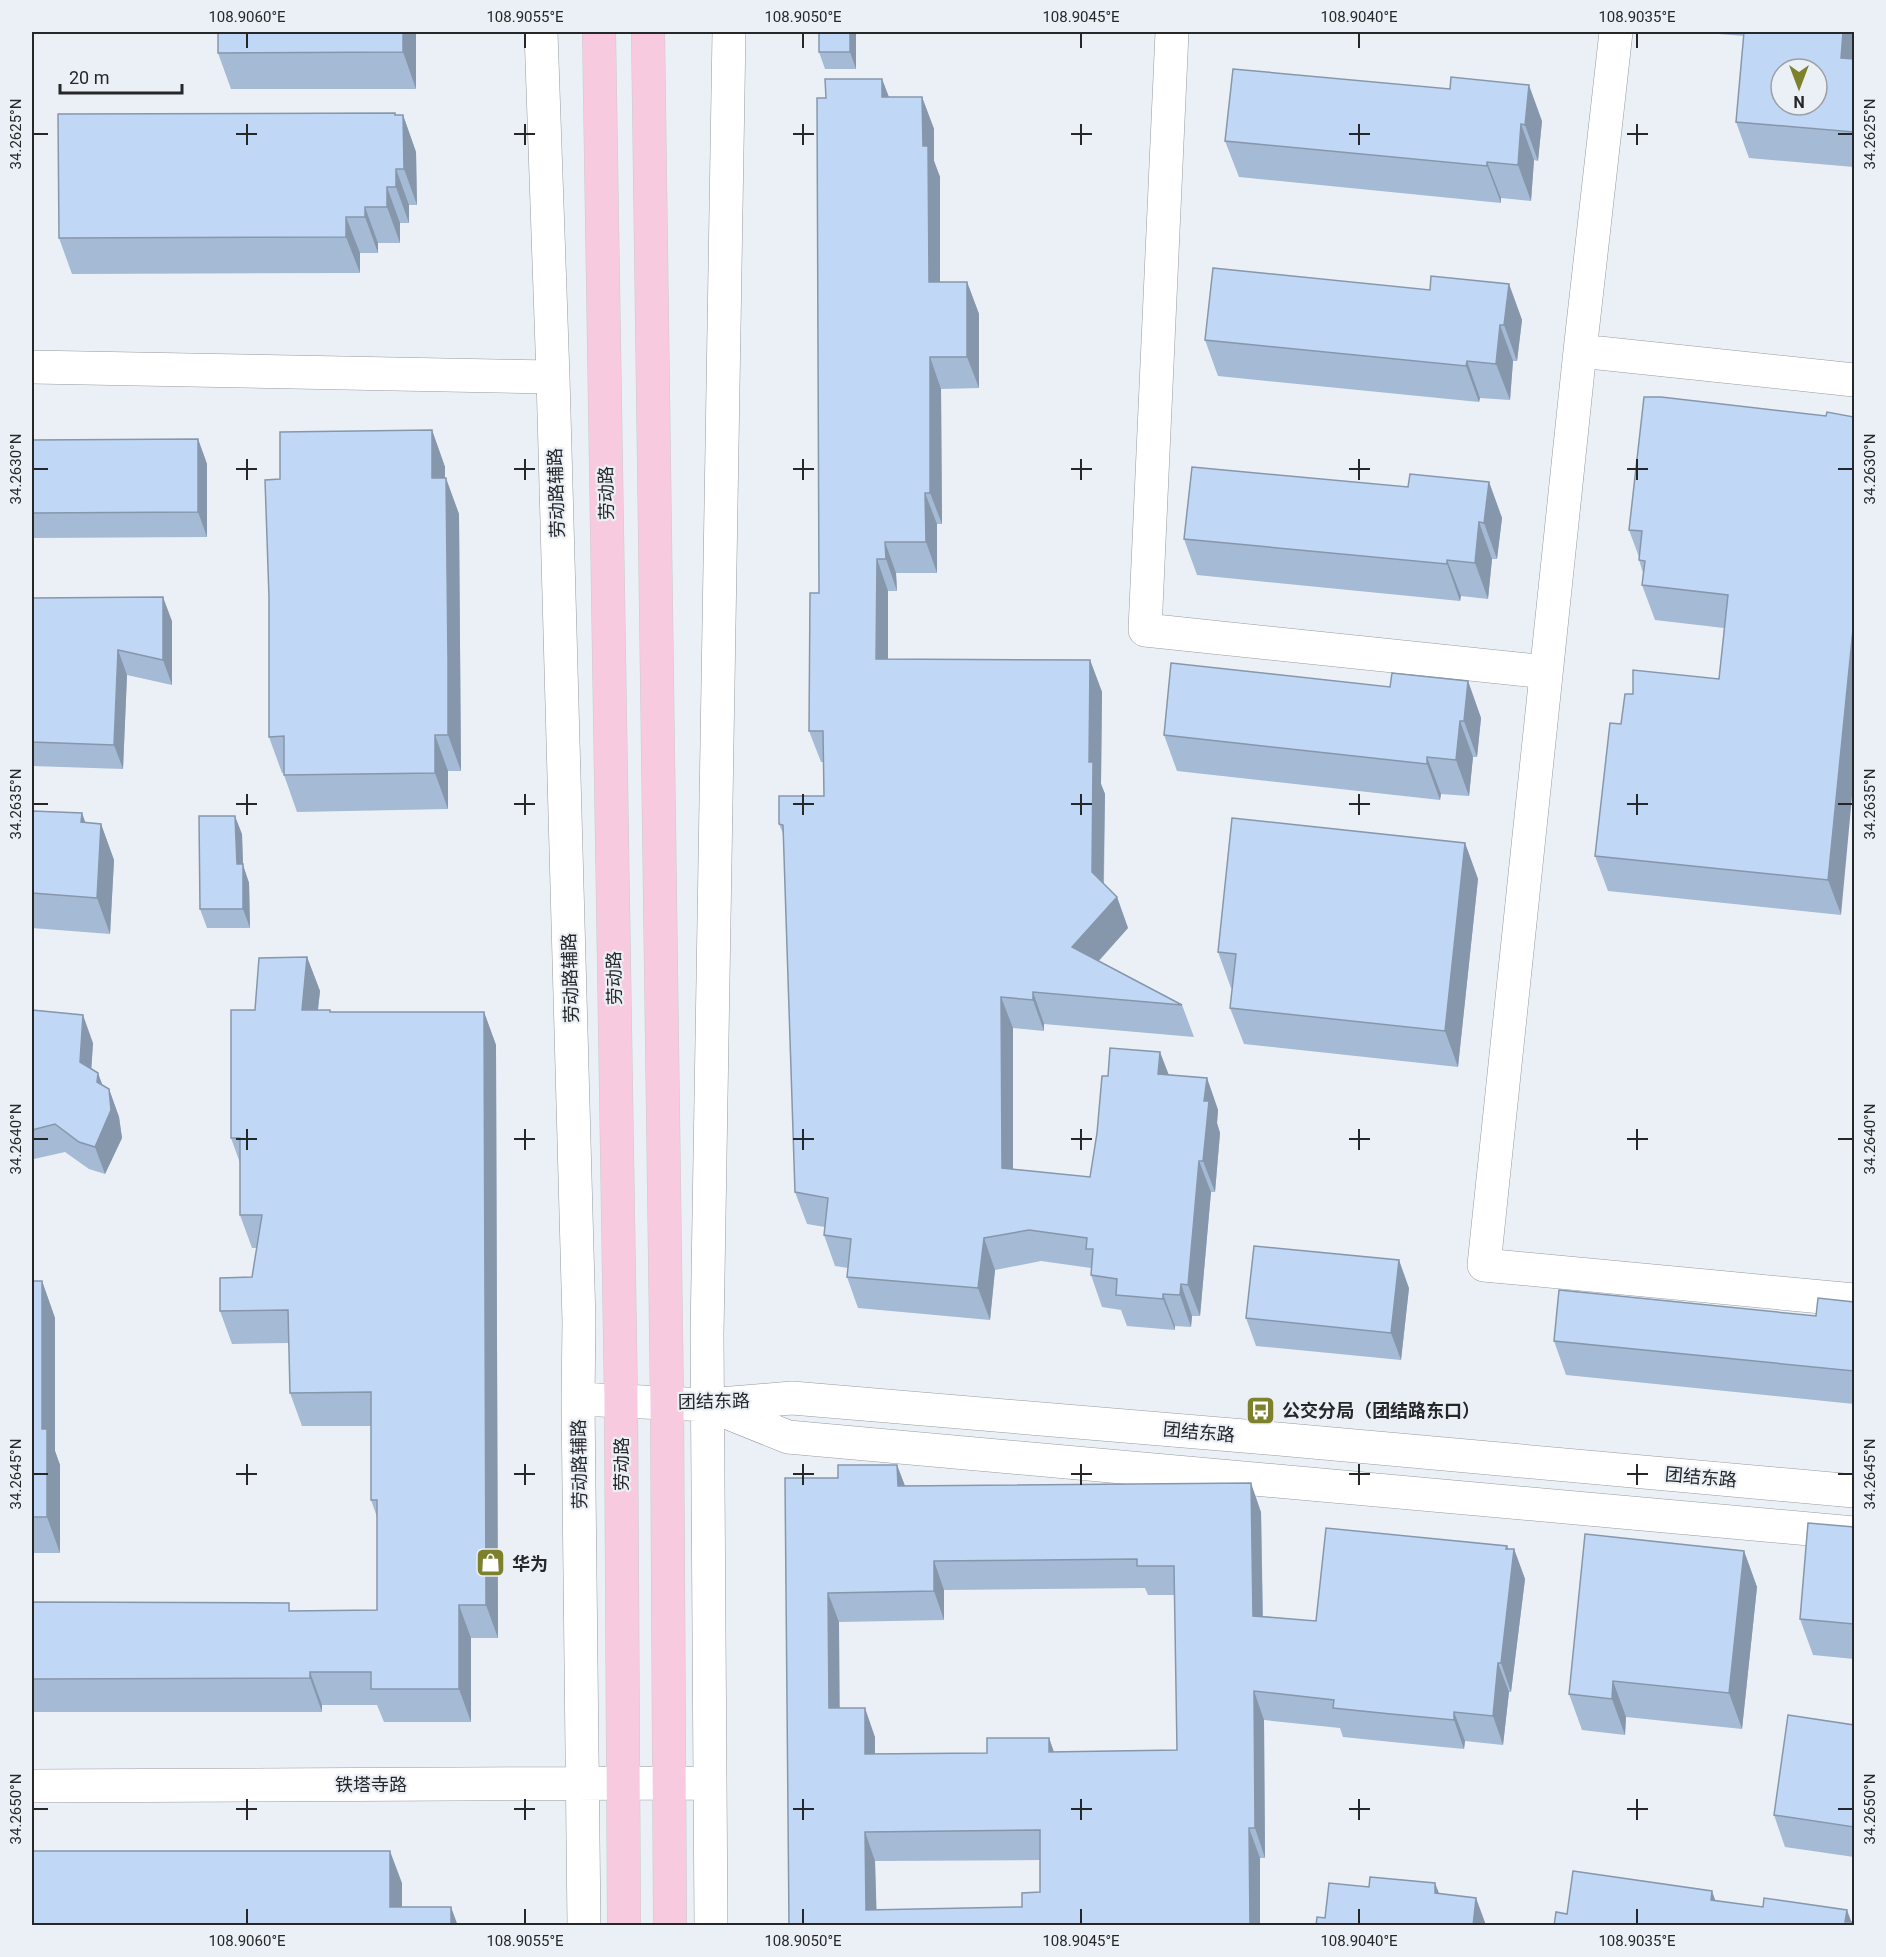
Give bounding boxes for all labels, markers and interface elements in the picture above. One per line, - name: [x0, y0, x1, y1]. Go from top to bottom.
- text: 108.9060°E: [208, 8, 286, 26]
- text: 108.9055°E: [486, 8, 564, 26]
- text: 108.9050°E: [764, 8, 842, 26]
- text: 108.9045°E: [1042, 8, 1120, 26]
- text: 108.9040°E: [1320, 8, 1398, 26]
- text: 108.9035°E: [1598, 8, 1676, 26]
- scale bar: [60, 57, 182, 95]
- north arrow: [1769, 57, 1829, 117]
- text: 20 m: [69, 67, 109, 88]
- text: N: [1793, 92, 1805, 111]
- text: 34.2625°N: [7, 99, 25, 169]
- text: 34.2625°N: [1861, 99, 1879, 169]
- text: 34.2630°N: [7, 434, 25, 504]
- text: 34.2630°N: [1861, 434, 1879, 504]
- street label: 劳动路辅路: [544, 448, 568, 538]
- street label: 劳动路: [595, 466, 617, 520]
- text: 34.2635°N: [7, 769, 25, 839]
- text: 34.2635°N: [1861, 769, 1879, 839]
- street label: 劳动路辅路: [558, 933, 582, 1023]
- street label: 劳动路: [603, 951, 625, 1005]
- text: 34.2640°N: [7, 1104, 25, 1174]
- text: 34.2640°N: [1861, 1104, 1879, 1174]
- street label: 团结东路: [678, 1390, 750, 1412]
- bus stop icon: 公交分局（团结路东口）: [1245, 1394, 1277, 1426]
- place label: 公交分局（团结路东口）: [1282, 1400, 1480, 1421]
- street label: 团结东路: [1162, 1418, 1236, 1446]
- street label: 劳动路辅路: [568, 1419, 590, 1509]
- street label: 劳动路: [611, 1437, 632, 1491]
- text: 34.2645°N: [7, 1439, 25, 1509]
- text: 34.2645°N: [1861, 1439, 1879, 1509]
- street label: 团结东路: [1664, 1463, 1738, 1491]
- shop icon: 华为: [475, 1547, 507, 1579]
- place label: 华为: [512, 1553, 548, 1574]
- text: 34.2650°N: [7, 1774, 25, 1844]
- street label: 铁塔寺路: [335, 1774, 407, 1795]
- text: 34.2650°N: [1861, 1774, 1879, 1844]
- text: 108.9060°E: [208, 1932, 286, 1950]
- text: 108.9055°E: [486, 1932, 564, 1950]
- text: 108.9050°E: [764, 1932, 842, 1950]
- text: 108.9045°E: [1042, 1932, 1120, 1950]
- text: 108.9040°E: [1320, 1932, 1398, 1950]
- text: 108.9035°E: [1598, 1932, 1676, 1950]

